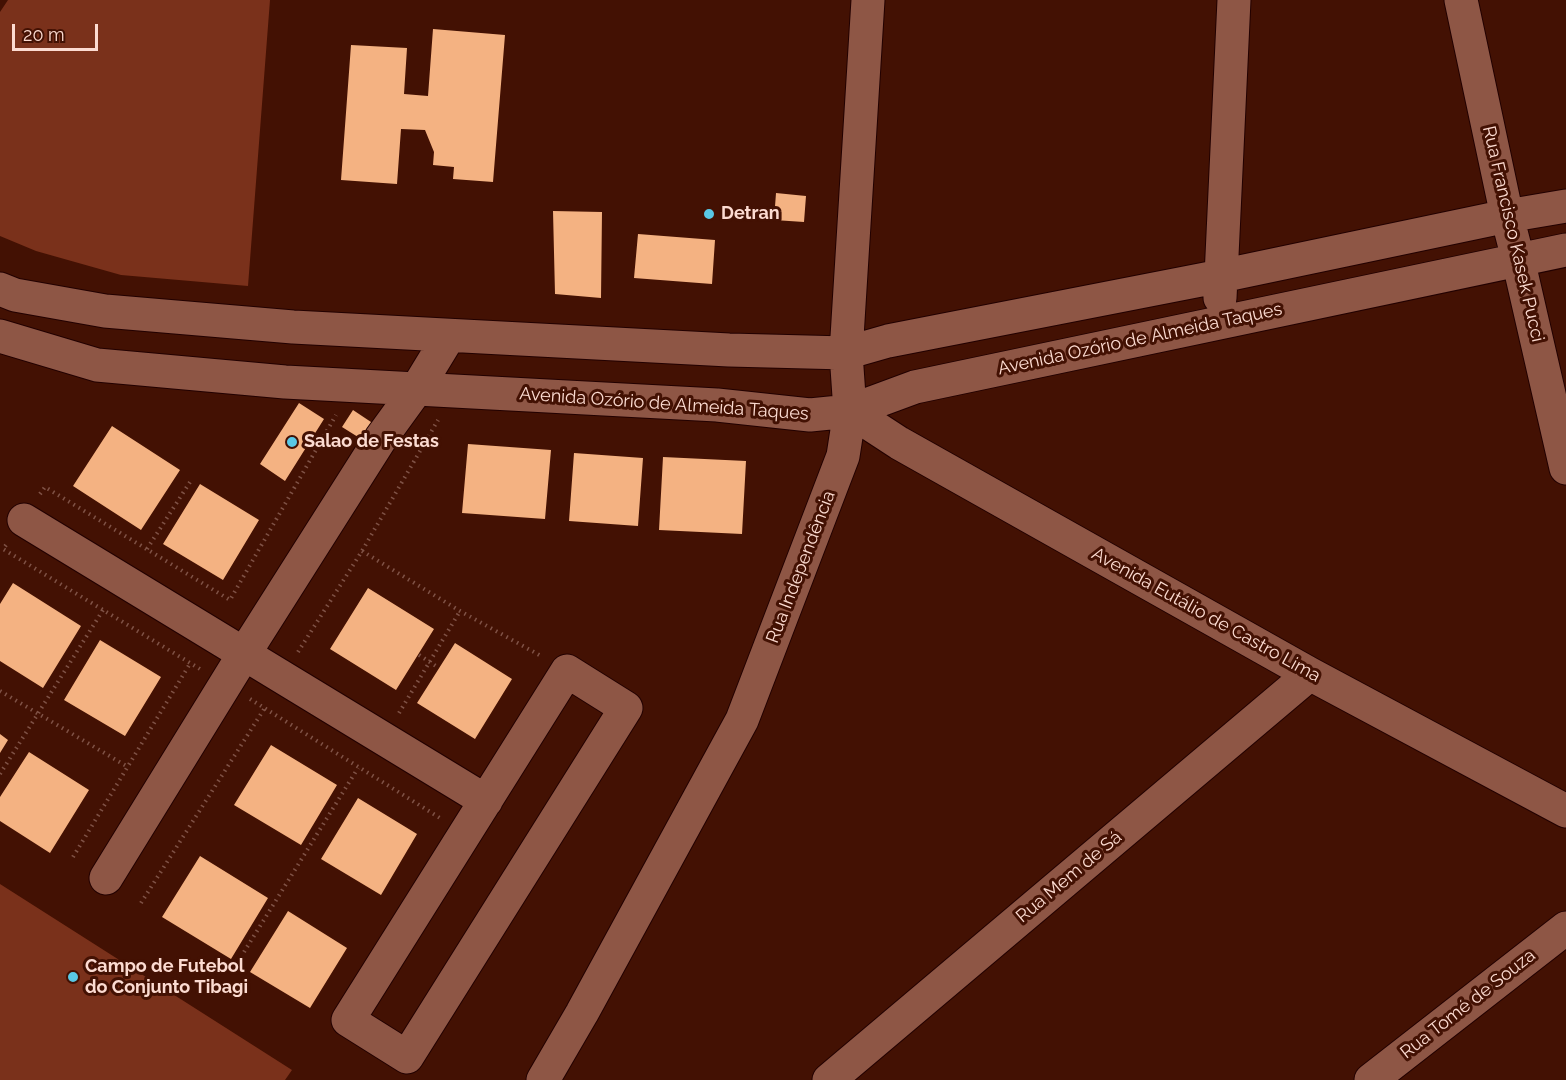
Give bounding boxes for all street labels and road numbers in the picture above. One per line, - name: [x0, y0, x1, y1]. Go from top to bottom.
- street label: Rua Francisco Kasek Pucci: [1478, 124, 1548, 344]
- street label: Avenida Ozório de Almeida Taques: [996, 298, 1284, 380]
- street label: Avenida Ozório de Almeida Taques: [519, 383, 809, 425]
- street label: Rua Independência: [762, 488, 840, 646]
- street label: Avenida Eutálio de Castro Lima: [1088, 543, 1324, 687]
- street label: Rua Mem de Sá: [1012, 827, 1126, 927]
- street label: Rua Tomé de Souza: [1396, 945, 1540, 1063]

